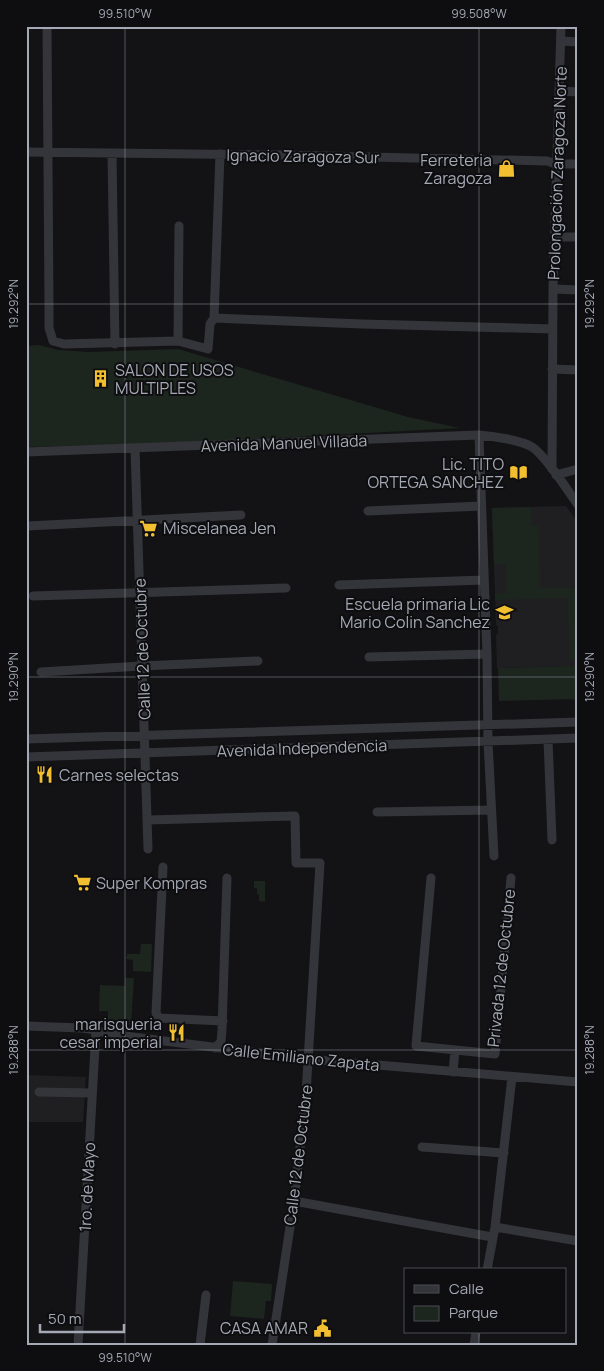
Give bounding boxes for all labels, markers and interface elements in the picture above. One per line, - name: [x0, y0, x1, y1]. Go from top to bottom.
- text: 99.510°W: [98, 5, 152, 22]
- text: 99.508°W: [451, 5, 508, 22]
- street label: Prolongación Zaragoza Norte: [542, 66, 572, 280]
- street label: Ignacio Zaragoza Sur: [226, 144, 380, 168]
- place label: Ferreteria Zaragoza: [420, 149, 492, 189]
- shop icon: Ferreteria Zaragoza: [496, 159, 516, 179]
- text: 19.292°N: [5, 279, 22, 329]
- text: 19.292°N: [581, 279, 598, 329]
- place label: SALON DE USOS MULTIPLES: [115, 359, 234, 399]
- building icon: SALON DE USOS MULTIPLES: [91, 369, 111, 389]
- street label: Avenida Manuel Villada: [200, 429, 368, 457]
- place label: Lic. TITO ORTEGA SANCHEZ: [368, 453, 504, 493]
- library icon: Lic. TITO ORTEGA SANCHEZ: [508, 463, 528, 483]
- place label: Miscelanea Jen: [163, 517, 276, 539]
- supermarket icon: Miscelanea Jen: [139, 518, 159, 538]
- street label: Calle 12 de Octubre: [129, 578, 155, 720]
- place label: Escuela primaria Lic Mario Colin Sanchez: [340, 593, 490, 633]
- school or university icon: Escuela primaria Lic Mario Colin Sanchez: [494, 603, 514, 623]
- text: 19.290°N: [5, 652, 22, 702]
- text: 19.290°N: [581, 652, 598, 702]
- street label: Avenida Independencia: [217, 734, 387, 762]
- place label: Carnes selectas: [59, 764, 179, 786]
- restaurant icon: Carnes selectas: [35, 765, 55, 785]
- place label: Super Kompras: [96, 872, 207, 894]
- supermarket icon: Super Kompras: [72, 873, 92, 893]
- street label: Privada 12 de Octubre: [482, 888, 520, 1048]
- place label: marisqueria cesar imperial: [60, 1013, 162, 1053]
- restaurant icon: marisqueria cesar imperial: [166, 1023, 186, 1043]
- text: 19.288°N: [5, 1025, 22, 1075]
- text: 19.288°N: [581, 1025, 598, 1075]
- street label: Calle Emiliano Zapata: [221, 1038, 381, 1076]
- street label: Calle 12 de Octubre: [278, 1083, 318, 1227]
- street label: 1ro. de Mayo: [74, 1142, 100, 1232]
- legend: [404, 1268, 566, 1334]
- text: Calle: [449, 1278, 484, 1299]
- scale bar: [40, 1301, 124, 1333]
- text: Parque: [449, 1302, 498, 1323]
- text: 50 m: [48, 1308, 82, 1329]
- place label: CASA AMAR: [220, 1317, 308, 1339]
- public building icon: CASA AMAR: [312, 1318, 332, 1338]
- text: 99.510°W: [98, 1349, 152, 1366]

